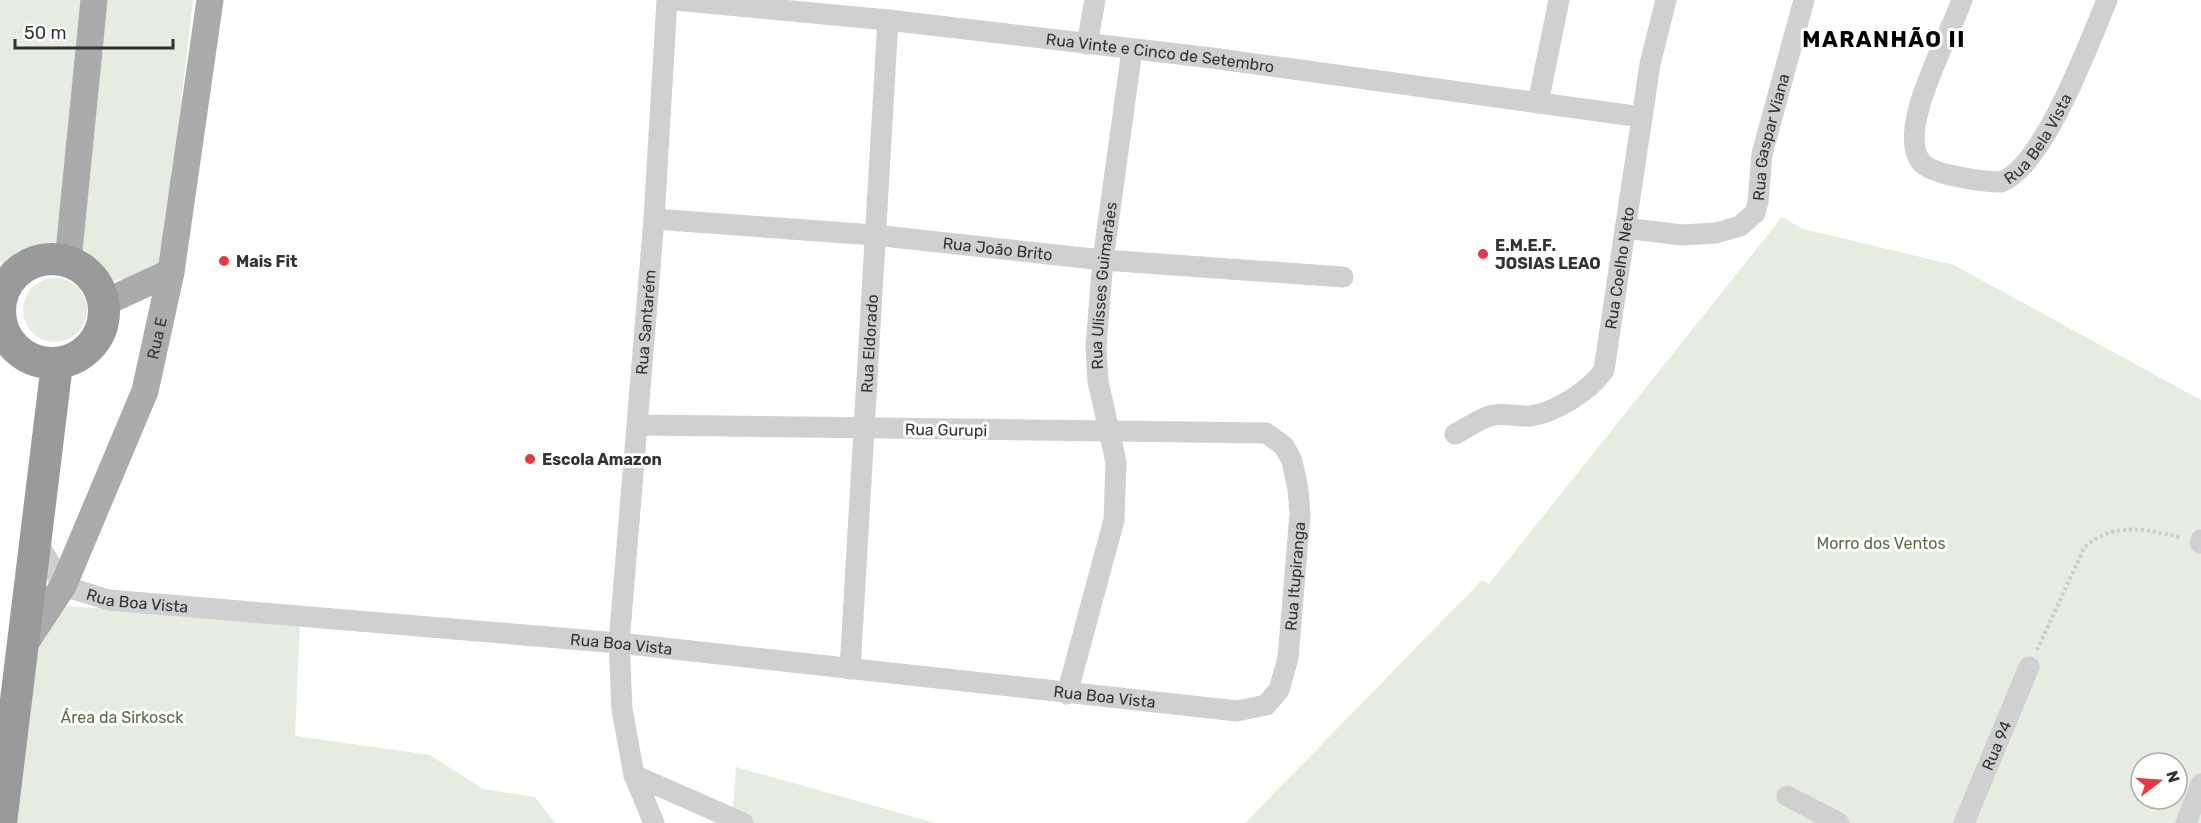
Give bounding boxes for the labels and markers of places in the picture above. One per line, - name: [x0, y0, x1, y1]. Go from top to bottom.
- place label: E.M.E.F. JOSIAS LEAO: [1495, 236, 1601, 273]
- marker: E.M.E.F. JOSIAS LEAO: [1476, 247, 1490, 261]
- place label: Mais Fit: [236, 252, 298, 271]
- marker: Mais Fit: [217, 254, 231, 268]
- place label: Escola Amazon: [542, 450, 662, 469]
- marker: Escola Amazon: [523, 452, 537, 466]

